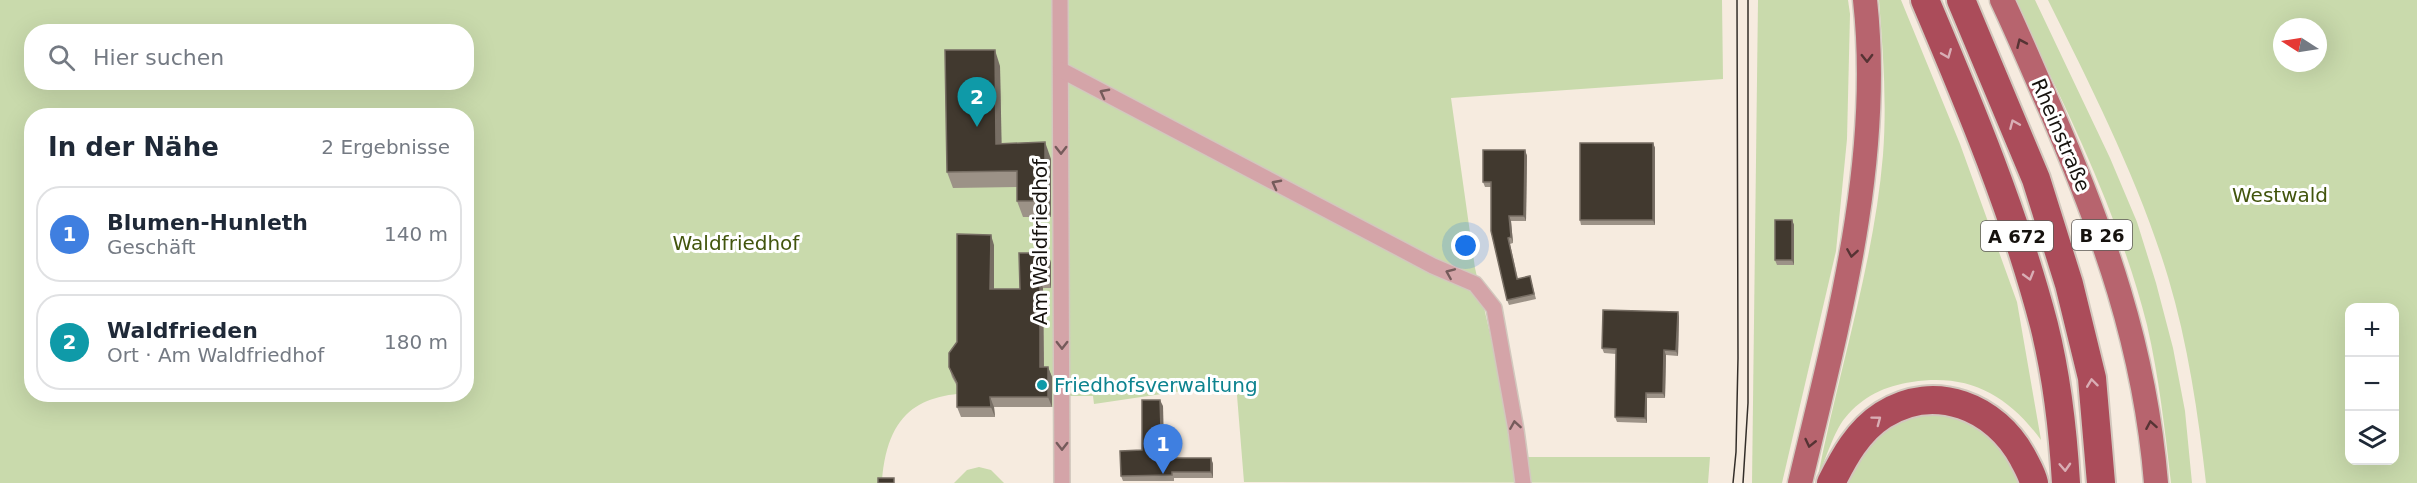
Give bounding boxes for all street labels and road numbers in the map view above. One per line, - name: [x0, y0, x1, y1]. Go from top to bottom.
- street label: Rheinstraße: [2026, 75, 2096, 195]
- street label: Am Waldfriedhof: [1028, 158, 1052, 325]
- road number: B 26: [2072, 220, 2132, 250]
- road number: A 672: [1981, 221, 2053, 251]

